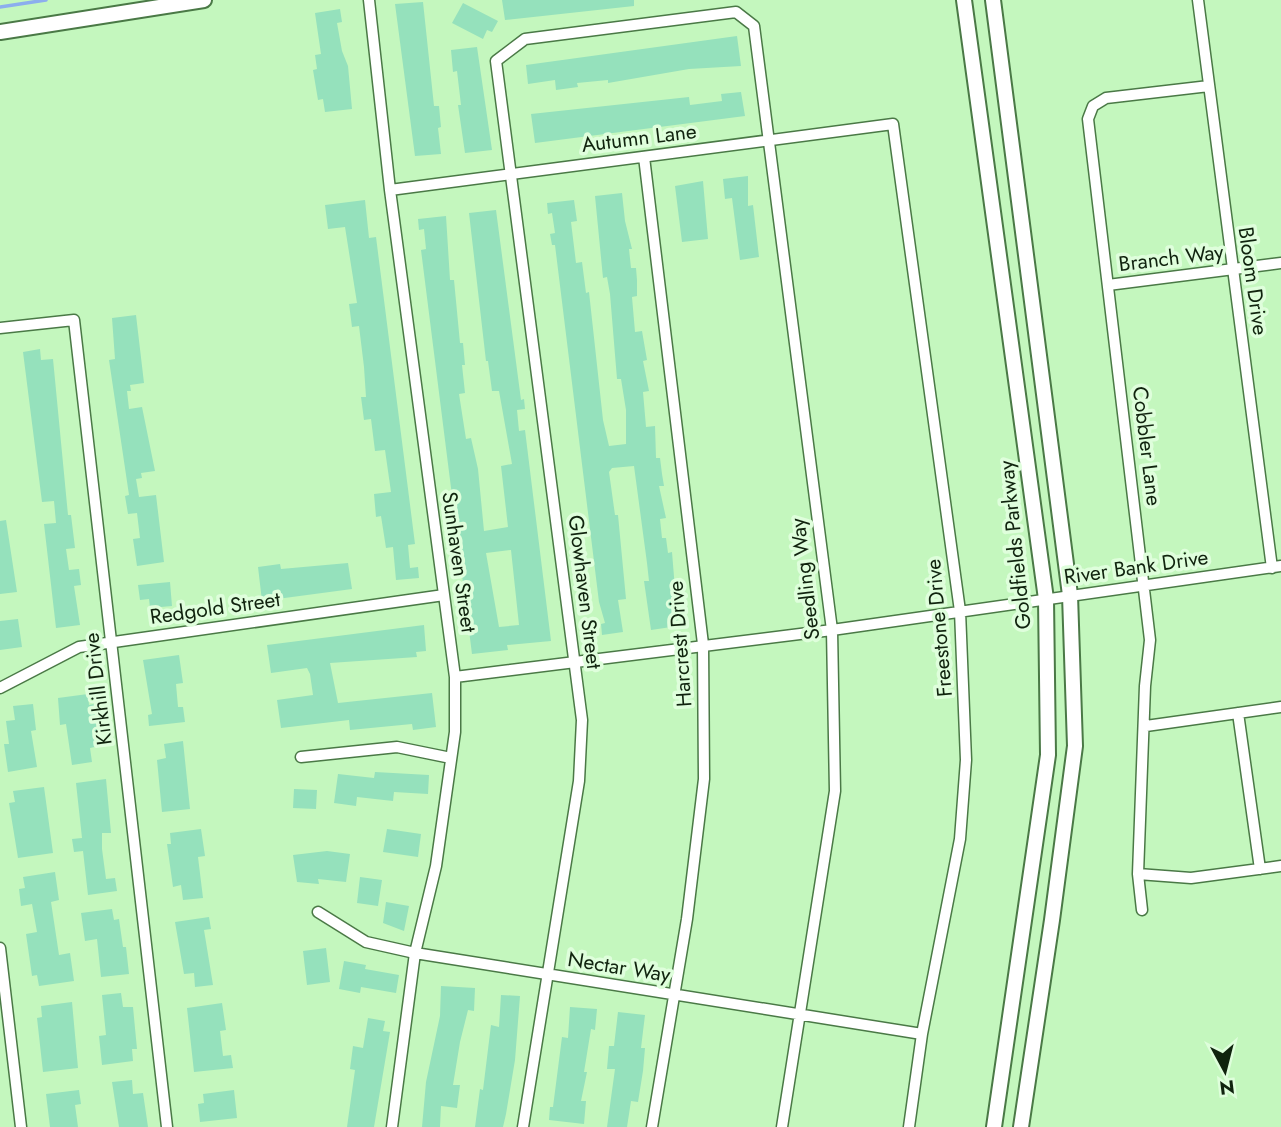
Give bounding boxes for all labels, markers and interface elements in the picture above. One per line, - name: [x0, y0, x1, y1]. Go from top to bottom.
- street label: Autumn Lane: [580, 116, 698, 160]
- street label: Bloom Drive: [1231, 225, 1275, 337]
- street label: Branch Way: [1117, 237, 1226, 279]
- street label: Cobbler Lane: [1125, 384, 1169, 508]
- street label: Goldfields Parkway: [991, 458, 1039, 631]
- street label: Sunhaven Street: [434, 490, 484, 634]
- street label: Glowhaven Street: [561, 513, 609, 671]
- street label: Seedling Way: [783, 516, 827, 642]
- street label: River Bank Drive: [1062, 542, 1210, 592]
- street label: Freestone Drive: [918, 558, 960, 698]
- street label: Harcrest Drive: [661, 580, 699, 708]
- street label: Redgold Street: [148, 584, 282, 632]
- street label: Kirkhill Drive: [76, 631, 120, 747]
- street label: Nectar Way: [565, 944, 673, 990]
- north arrow: [1190, 1036, 1260, 1106]
- text: N: [1218, 1073, 1236, 1102]

